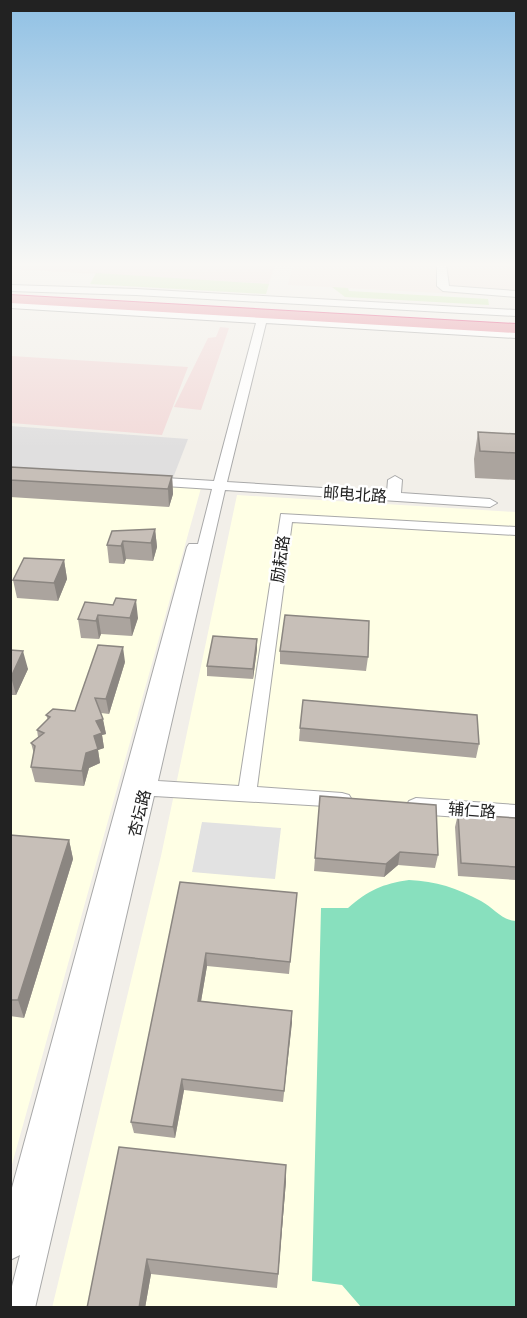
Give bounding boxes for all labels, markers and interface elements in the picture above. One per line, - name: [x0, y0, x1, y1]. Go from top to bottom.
- street label: 邮电北路: [322, 483, 388, 506]
- street label: 励耘路: [268, 534, 293, 584]
- street label: 杏坛路: [124, 788, 155, 839]
- street label: 辅仁路: [447, 799, 497, 822]

